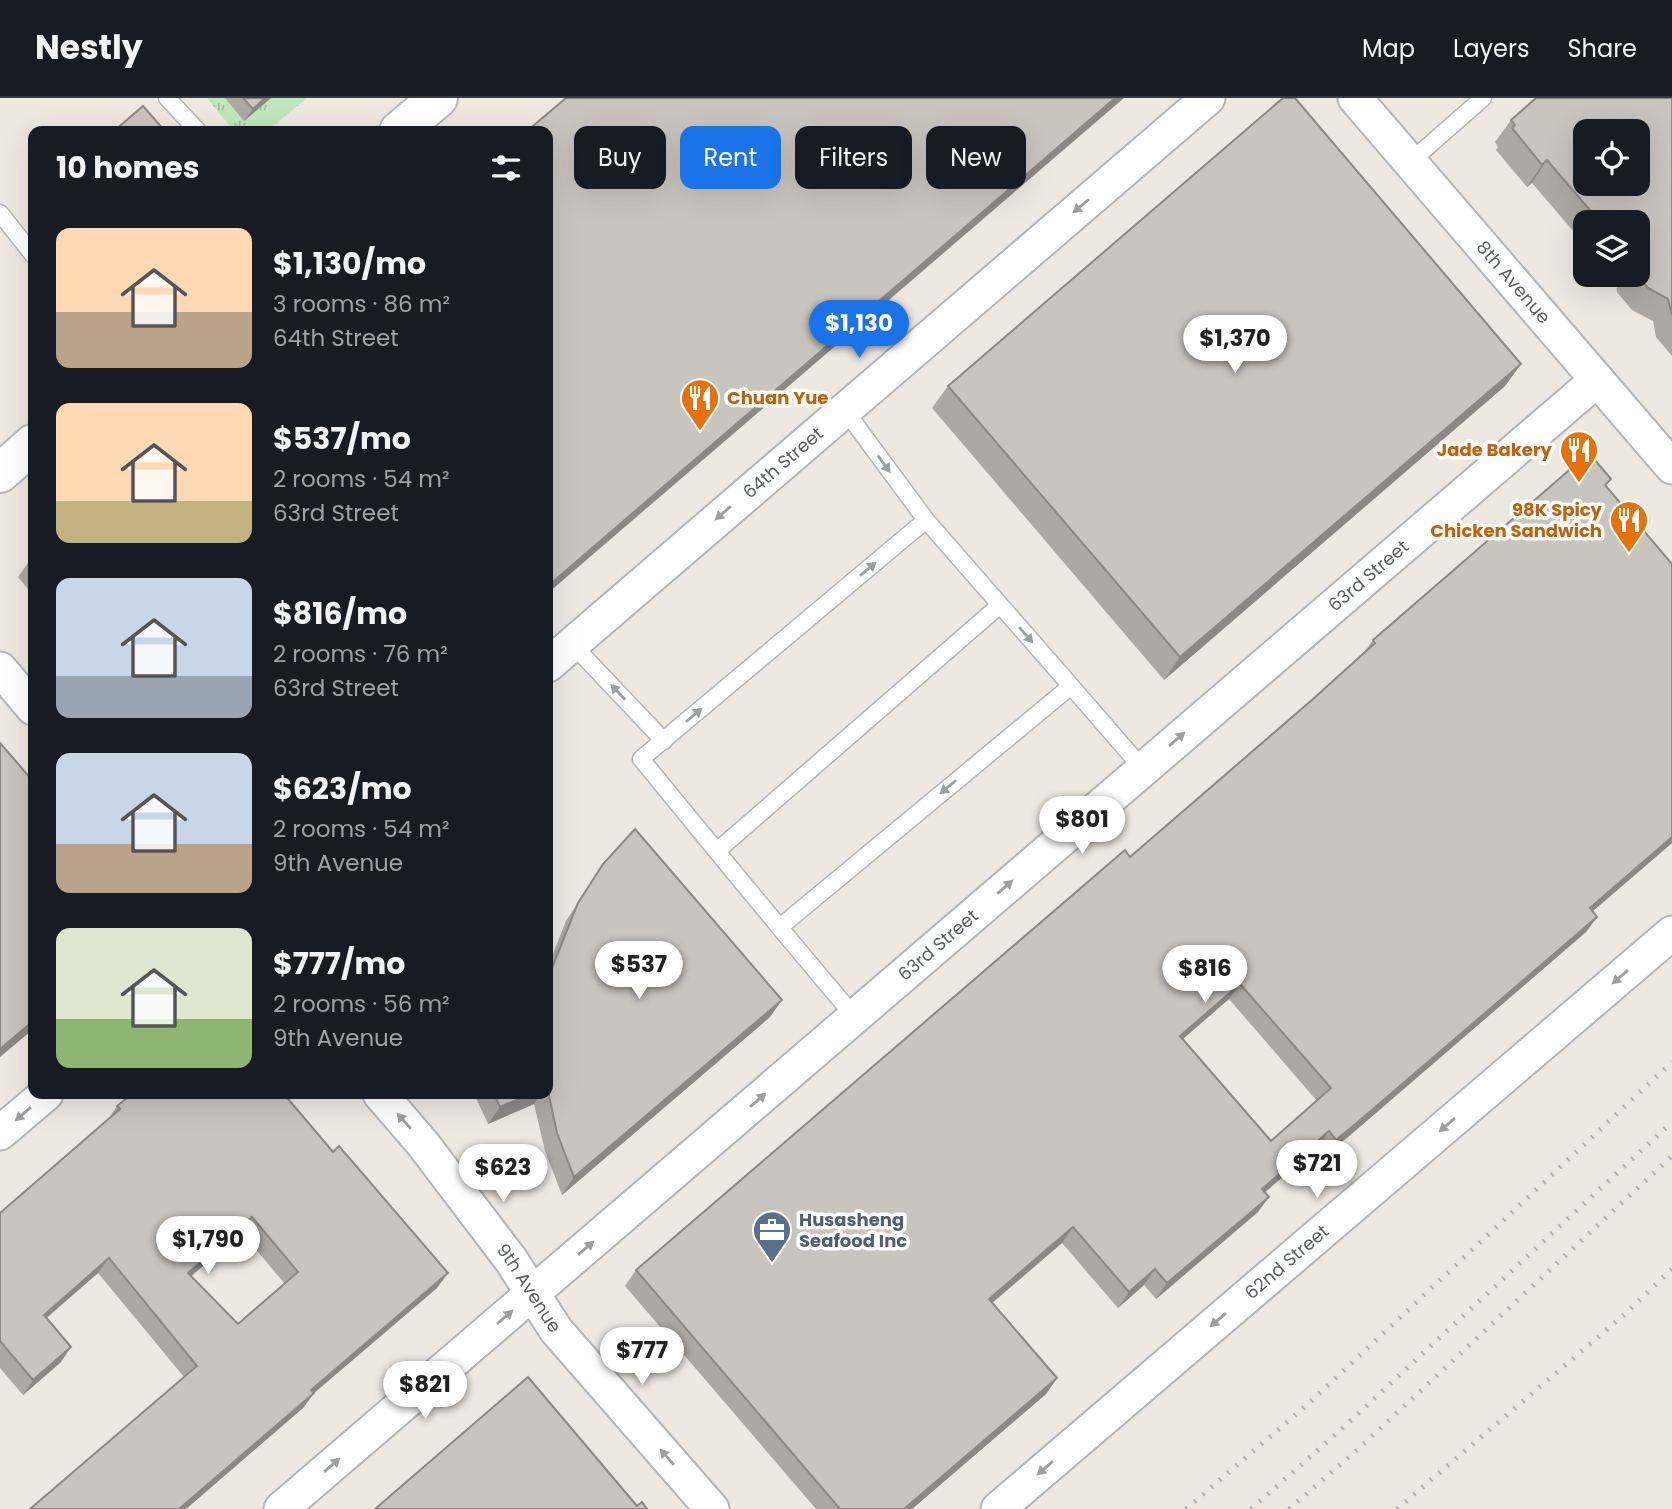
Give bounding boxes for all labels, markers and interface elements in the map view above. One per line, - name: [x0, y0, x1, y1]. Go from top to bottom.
- text: Nestly: [35, 24, 143, 71]
- text: Map: [1362, 32, 1415, 65]
- text: Layers: [1453, 32, 1529, 65]
- text: Share: [1567, 32, 1637, 65]
- map controls: [1573, 119, 1650, 287]
- button: locate: [1573, 119, 1650, 196]
- chip: Buy: [574, 126, 666, 189]
- chip: Rent: [680, 126, 781, 189]
- chip: Filters: [795, 126, 912, 189]
- chip: New: [926, 126, 1026, 189]
- text: 10 homes: [56, 146, 200, 189]
- icon: filters: [487, 149, 525, 187]
- one-way arrow: [1073, 198, 1090, 213]
- button: layers: [1573, 210, 1650, 287]
- street label: 8th Avenue: [1471, 235, 1556, 329]
- text: $1,130/mo: [273, 242, 426, 285]
- icon: home: [112, 256, 196, 340]
- text: 3 rooms · 86 m²: [273, 288, 450, 320]
- pin: $1,130: [802, 300, 916, 360]
- text: $1,130: [825, 307, 893, 339]
- pin: $1,370: [1178, 316, 1292, 375]
- text: 64th Street: [273, 322, 399, 354]
- text: $1,370: [1199, 322, 1271, 354]
- restaurant icon: Chuan Yue: [679, 377, 721, 432]
- place label: Chuan Yue: [727, 385, 828, 410]
- text: $537/mo: [273, 417, 411, 460]
- street label: 64th Street: [737, 421, 828, 504]
- restaurant icon: Jade Bakery: [1558, 429, 1600, 484]
- icon: home: [112, 431, 196, 515]
- place label: Jade Bakery: [1437, 437, 1553, 462]
- one-way arrow: [877, 455, 891, 473]
- text: 2 rooms · 54 m²: [273, 463, 450, 495]
- text: 63rd Street: [273, 497, 399, 529]
- place label: 98K Spicy Chicken Sandwich: [1430, 497, 1603, 543]
- restaurant icon: 98K Spicy Chicken Sandwich: [1608, 499, 1650, 554]
- one-way arrow: [714, 505, 731, 520]
- street label: 63rd Street: [1323, 534, 1414, 617]
- one-way arrow: [859, 561, 877, 577]
- text: $816/mo: [273, 592, 407, 635]
- icon: home: [112, 606, 196, 690]
- one-way arrow: [1018, 626, 1033, 643]
- text: 2 rooms · 76 m²: [273, 638, 448, 670]
- text: 63rd Street: [273, 672, 399, 704]
- one-way arrow: [610, 684, 626, 701]
- one-way arrow: [684, 708, 702, 723]
- one-way arrow: [1169, 732, 1186, 747]
- text: $623/mo: [273, 767, 412, 810]
- one-way arrow: [940, 780, 958, 795]
- icon: home: [112, 781, 196, 865]
- pin: $801: [1041, 796, 1123, 856]
- text: $801: [1055, 803, 1109, 835]
- text: 2 rooms · 54 m²: [273, 813, 450, 845]
- text: 9th Avenue: [273, 847, 403, 879]
- one-way arrow: [996, 879, 1014, 895]
- street label: 63rd Street: [892, 903, 983, 986]
- text: $777/mo: [273, 942, 405, 985]
- pin: $537: [598, 942, 680, 1001]
- pin: $816: [1164, 946, 1246, 1005]
- text: $537: [611, 948, 667, 980]
- text: $816: [1178, 952, 1232, 984]
- icon: home: [112, 956, 196, 1040]
- one-way arrow: [1611, 969, 1629, 985]
- text: 2 rooms · 56 m²: [273, 988, 450, 1020]
- text: 9th Avenue: [273, 1022, 403, 1054]
- one-way arrow: [750, 1093, 767, 1108]
- one-way arrow: [14, 1106, 32, 1122]
- one-way arrow: [397, 1113, 412, 1130]
- one-way arrow: [1438, 1117, 1456, 1133]
- pin: $721: [1276, 1140, 1358, 1200]
- pin: $623: [462, 1144, 544, 1204]
- text: $721: [1292, 1147, 1342, 1179]
- text: $623: [475, 1151, 531, 1183]
- place label: Husasheng Seafood Inc: [799, 1207, 907, 1253]
- office icon: Husasheng Seafood Inc: [751, 1209, 793, 1264]
- pin: $1,790: [151, 1216, 265, 1276]
- street label: 62nd Street: [1239, 1219, 1334, 1305]
- text: $1,790: [172, 1223, 244, 1255]
- street label: 9th Avenue: [491, 1238, 568, 1337]
- one-way arrow: [577, 1241, 594, 1256]
- one-way arrow: [497, 1310, 514, 1325]
- one-way arrow: [1210, 1313, 1228, 1328]
- pin: $777: [601, 1328, 683, 1387]
- text: $777: [616, 1334, 668, 1366]
- pin: $821: [384, 1362, 466, 1421]
- text: $821: [399, 1368, 451, 1400]
- one-way arrow: [660, 1449, 675, 1466]
- one-way arrow: [324, 1458, 341, 1473]
- one-way arrow: [1037, 1460, 1054, 1475]

